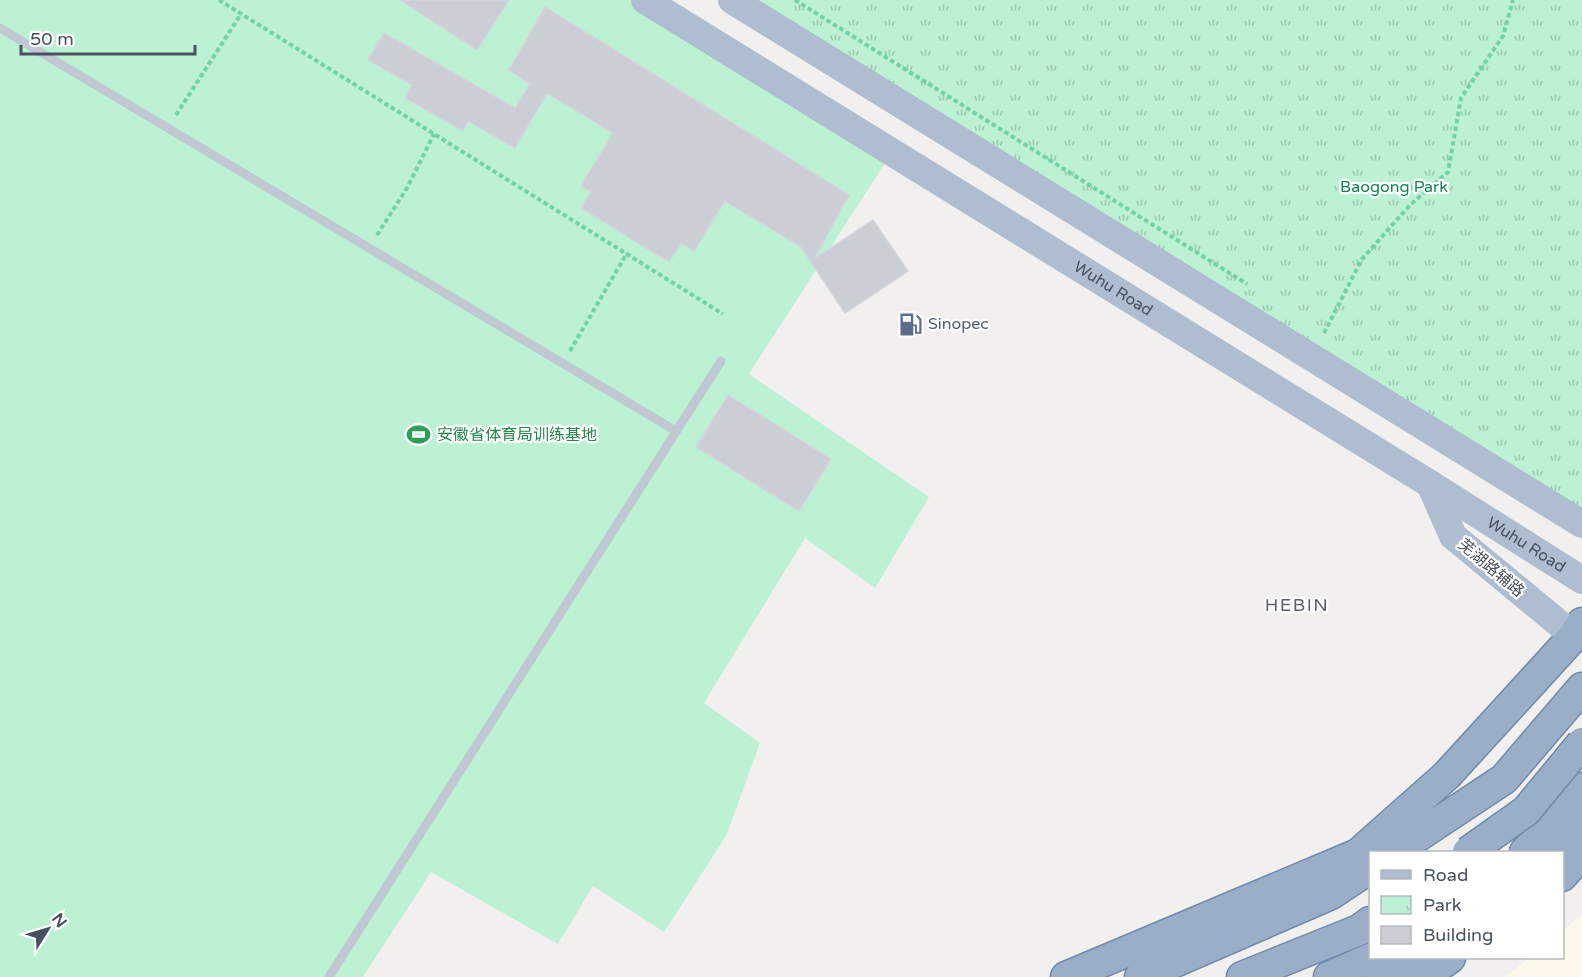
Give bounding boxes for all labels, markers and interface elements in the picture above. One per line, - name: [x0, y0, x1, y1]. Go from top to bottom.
- scale bar: [21, 18, 195, 56]
- text: 50 m: [30, 28, 74, 50]
- park label: Baogong Park: [1340, 177, 1448, 197]
- street label: Wuhu Road: [1070, 257, 1156, 321]
- fuel station icon: Sinopec: [897, 311, 923, 337]
- place label: Sinopec: [928, 314, 989, 334]
- sports icon: 安徽省体育局训练基地: [406, 422, 432, 448]
- place label: 安徽省体育局训练基地: [437, 425, 597, 445]
- street label: Wuhu Road: [1483, 513, 1569, 577]
- street label: 芜湖路辅路: [1454, 535, 1528, 601]
- district label: HEBIN: [1265, 594, 1329, 616]
- legend: [1369, 851, 1564, 959]
- text: Road: [1423, 864, 1468, 886]
- text: Park: [1423, 894, 1462, 916]
- north arrow: [18, 899, 78, 959]
- text: N: [47, 909, 71, 932]
- text: Building: [1423, 924, 1493, 946]

